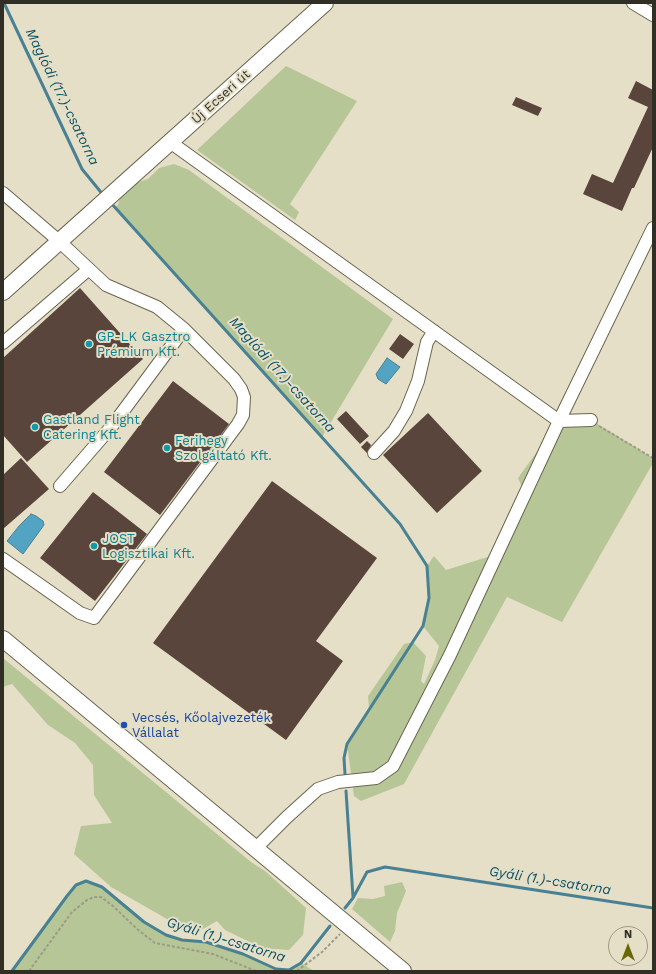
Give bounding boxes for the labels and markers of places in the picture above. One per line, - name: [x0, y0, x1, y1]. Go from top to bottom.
- place label: GP-LK Gasztro Prémium Kft.: [97, 329, 190, 360]
- marker: GP-LK Gasztro Prémium Kft.: [84, 339, 94, 349]
- place label: Gastland Flight Catering Kft.: [43, 412, 140, 443]
- marker: Gastland Flight Catering Kft.: [30, 422, 40, 432]
- place label: Ferihegy Szolgáltató Kft.: [175, 433, 272, 464]
- marker: Ferihegy Szolgáltató Kft.: [162, 443, 172, 453]
- place label: JOST Logisztikai Kft.: [102, 531, 195, 562]
- marker: JOST Logisztikai Kft.: [89, 541, 99, 551]
- place label: Vecsés, Kőolajvezeték Vállalat: [132, 710, 271, 741]
- marker: Vecsés, Kőolajvezeték Vállalat: [119, 720, 129, 730]

